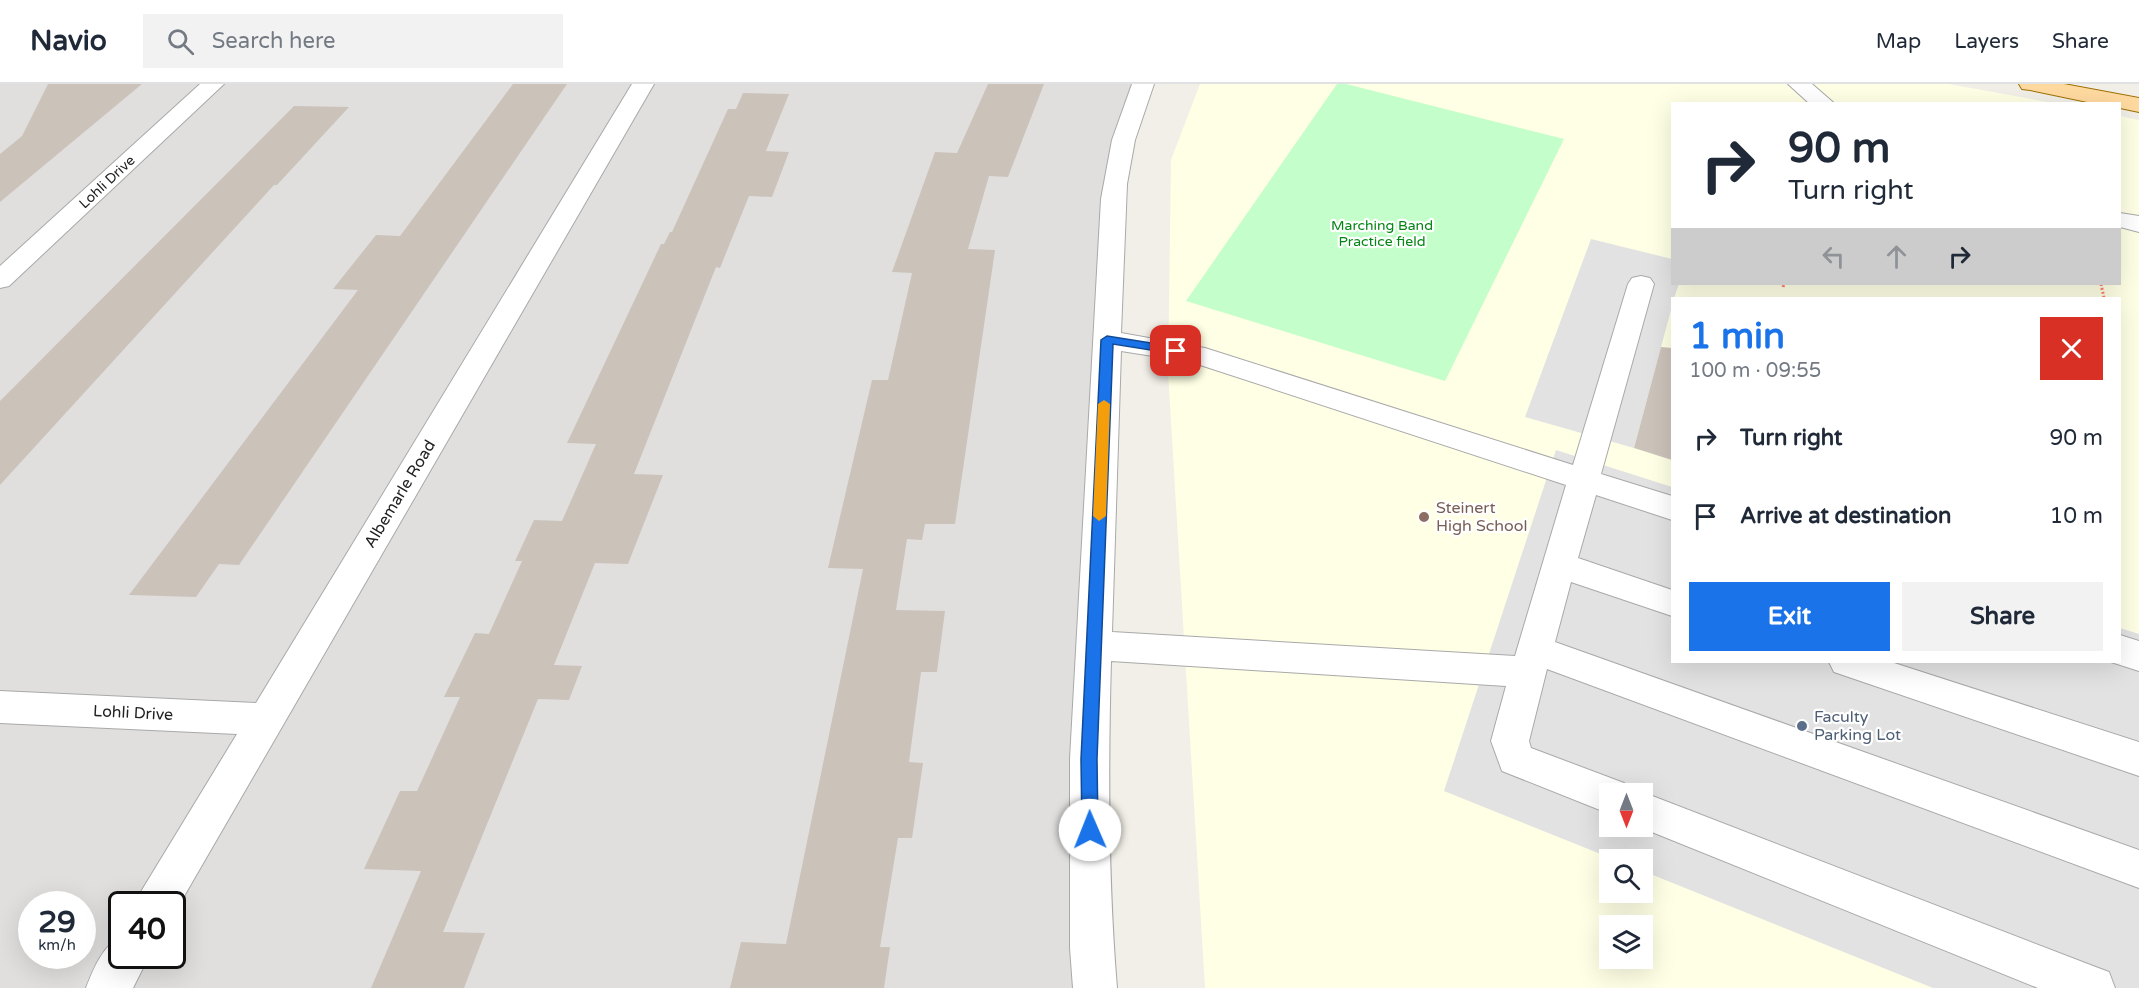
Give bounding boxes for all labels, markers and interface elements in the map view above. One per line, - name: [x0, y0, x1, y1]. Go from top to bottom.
- search box: [143, 14, 563, 68]
- text: Navio: [30, 24, 107, 58]
- icon: search: [164, 25, 197, 58]
- text: Search here: [212, 28, 336, 54]
- text: Map: [1876, 29, 1921, 54]
- text: Layers: [1954, 29, 2019, 54]
- text: Share: [2052, 29, 2109, 54]
- text: 90 m: [1788, 123, 1890, 174]
- icon: right: [1689, 126, 1767, 204]
- street label: Lohli Drive: [76, 152, 139, 212]
- text: Turn right: [1788, 174, 1914, 207]
- park label: Marching Band Practice field: [1331, 217, 1433, 250]
- icon: left: [1817, 240, 1850, 273]
- icon: ahead: [1880, 240, 1913, 273]
- icon: right: [1943, 240, 1976, 273]
- text: 1 min: [1689, 315, 1785, 358]
- button: close: [2040, 317, 2103, 380]
- pin: [1150, 325, 1201, 376]
- icon: arrive: [1159, 334, 1192, 367]
- text: 100 m · 09:55: [1689, 359, 1821, 383]
- icon: right: [1689, 422, 1722, 455]
- text: Turn right: [1740, 425, 1842, 451]
- text: 90 m: [2049, 425, 2103, 451]
- street label: Albemarle Road: [360, 436, 440, 552]
- place label: Steinert High School: [1436, 498, 1527, 536]
- icon: arrive: [1689, 500, 1722, 533]
- text: Arrive at destination: [1740, 503, 1951, 529]
- text: 10 m: [2049, 503, 2103, 529]
- marker: Steinert High School: [1417, 510, 1431, 524]
- button: Exit: [1689, 582, 1890, 651]
- button: Share: [1902, 582, 2103, 651]
- street label: Lohli Drive: [92, 701, 174, 725]
- place label: Faculty Parking Lot: [1814, 707, 1901, 745]
- marker: Faculty Parking Lot: [1795, 719, 1809, 733]
- north arrow: [1599, 783, 1653, 837]
- map controls: [1599, 783, 1653, 969]
- position arrow: [1058, 798, 1122, 862]
- button: search: [1599, 849, 1653, 903]
- speed limit sign: 40: [108, 891, 186, 969]
- text: 29: [38, 904, 76, 941]
- button: layers: [1599, 915, 1653, 969]
- text: km/h: [38, 936, 76, 954]

